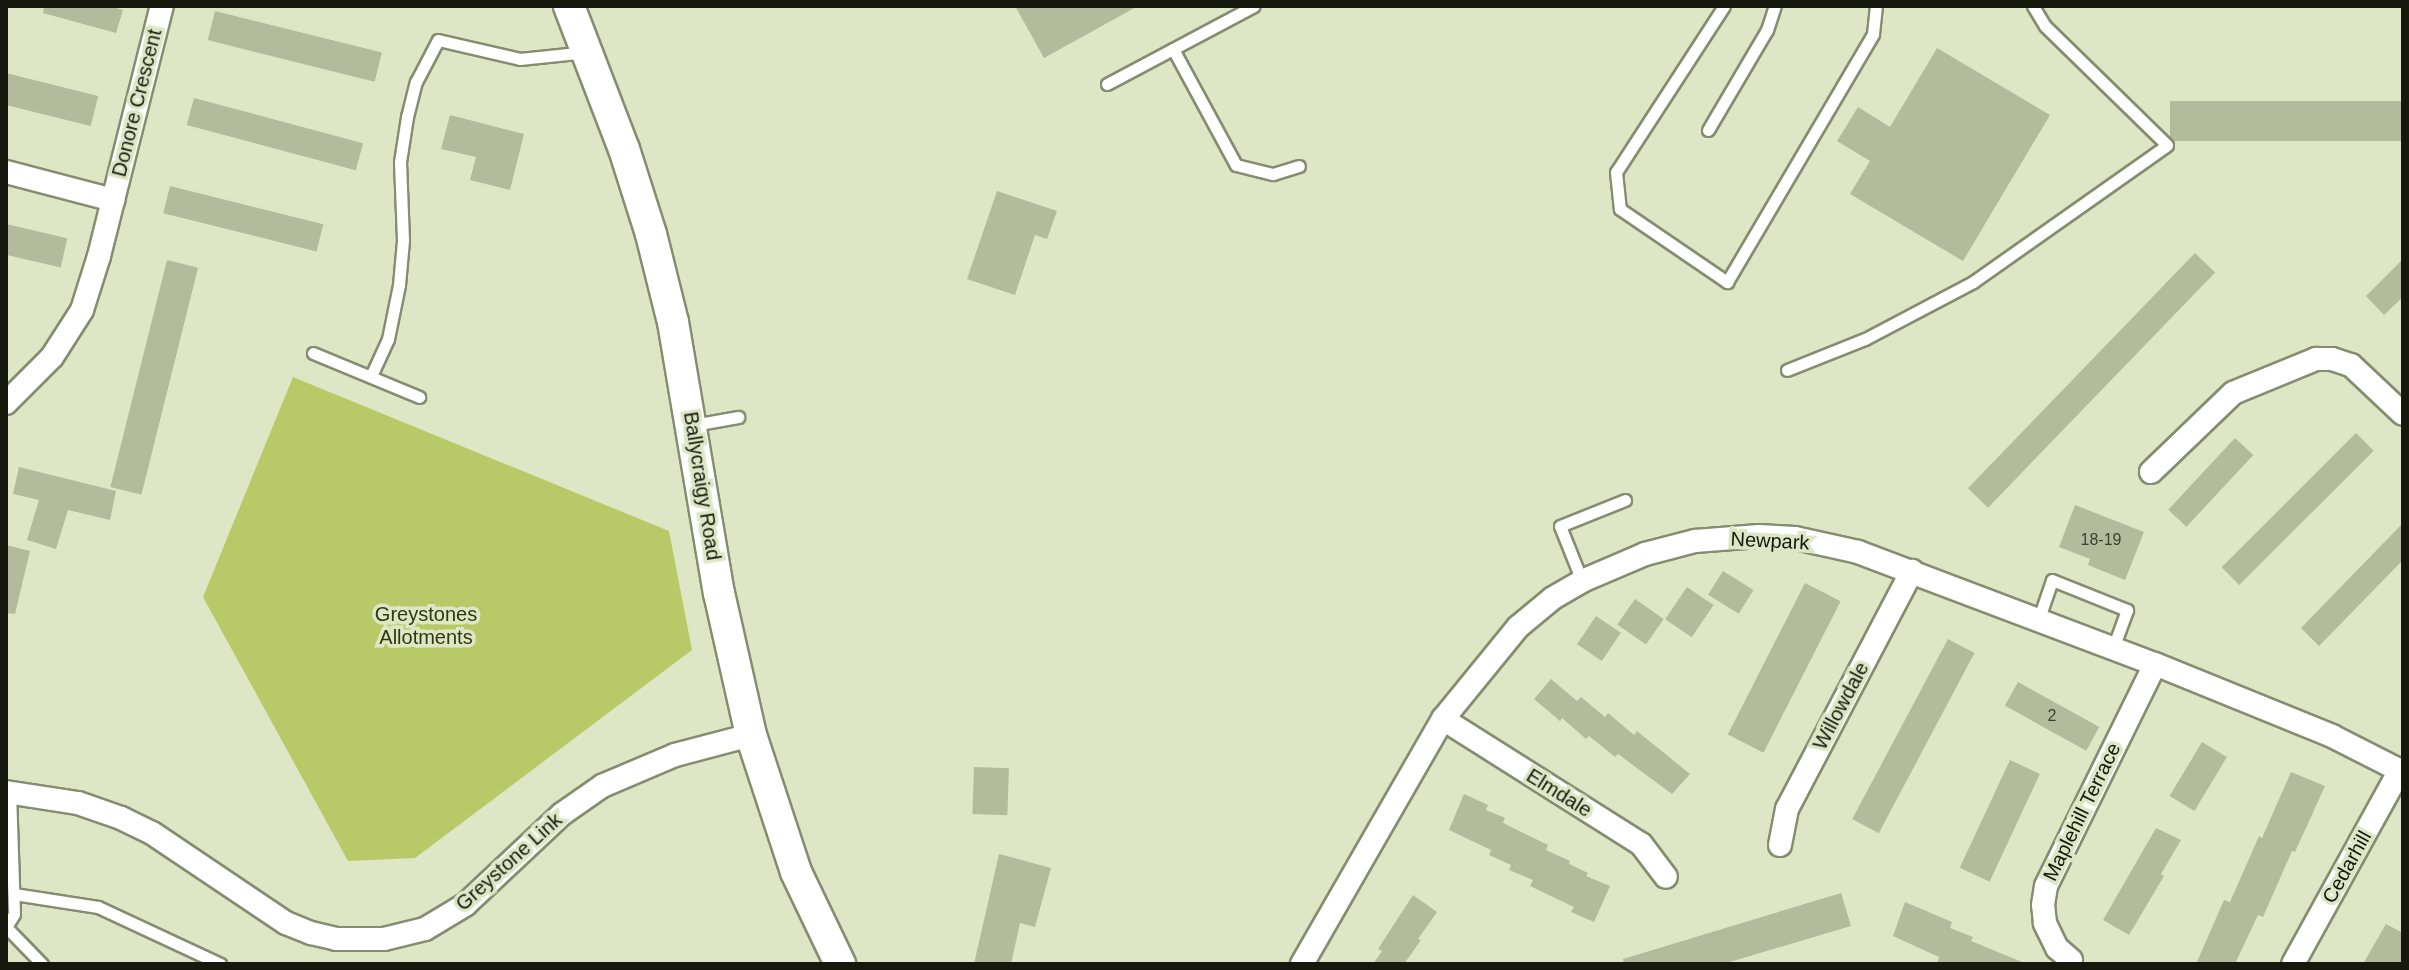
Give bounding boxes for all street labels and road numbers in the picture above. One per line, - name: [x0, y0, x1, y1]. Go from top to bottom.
- street label: Donore Crescent: [107, 27, 167, 179]
- street label: Ballycraigy Road: [678, 410, 726, 562]
- street label: Newpark: [1730, 527, 1810, 555]
- street label: Willowdale: [1808, 658, 1874, 754]
- street label: Maplehill Terrace: [2038, 739, 2126, 885]
- street label: Elmdale: [1522, 764, 1596, 822]
- street label: Greystone Link: [451, 808, 567, 916]
- street label: Cedarhill: [2317, 827, 2377, 907]

